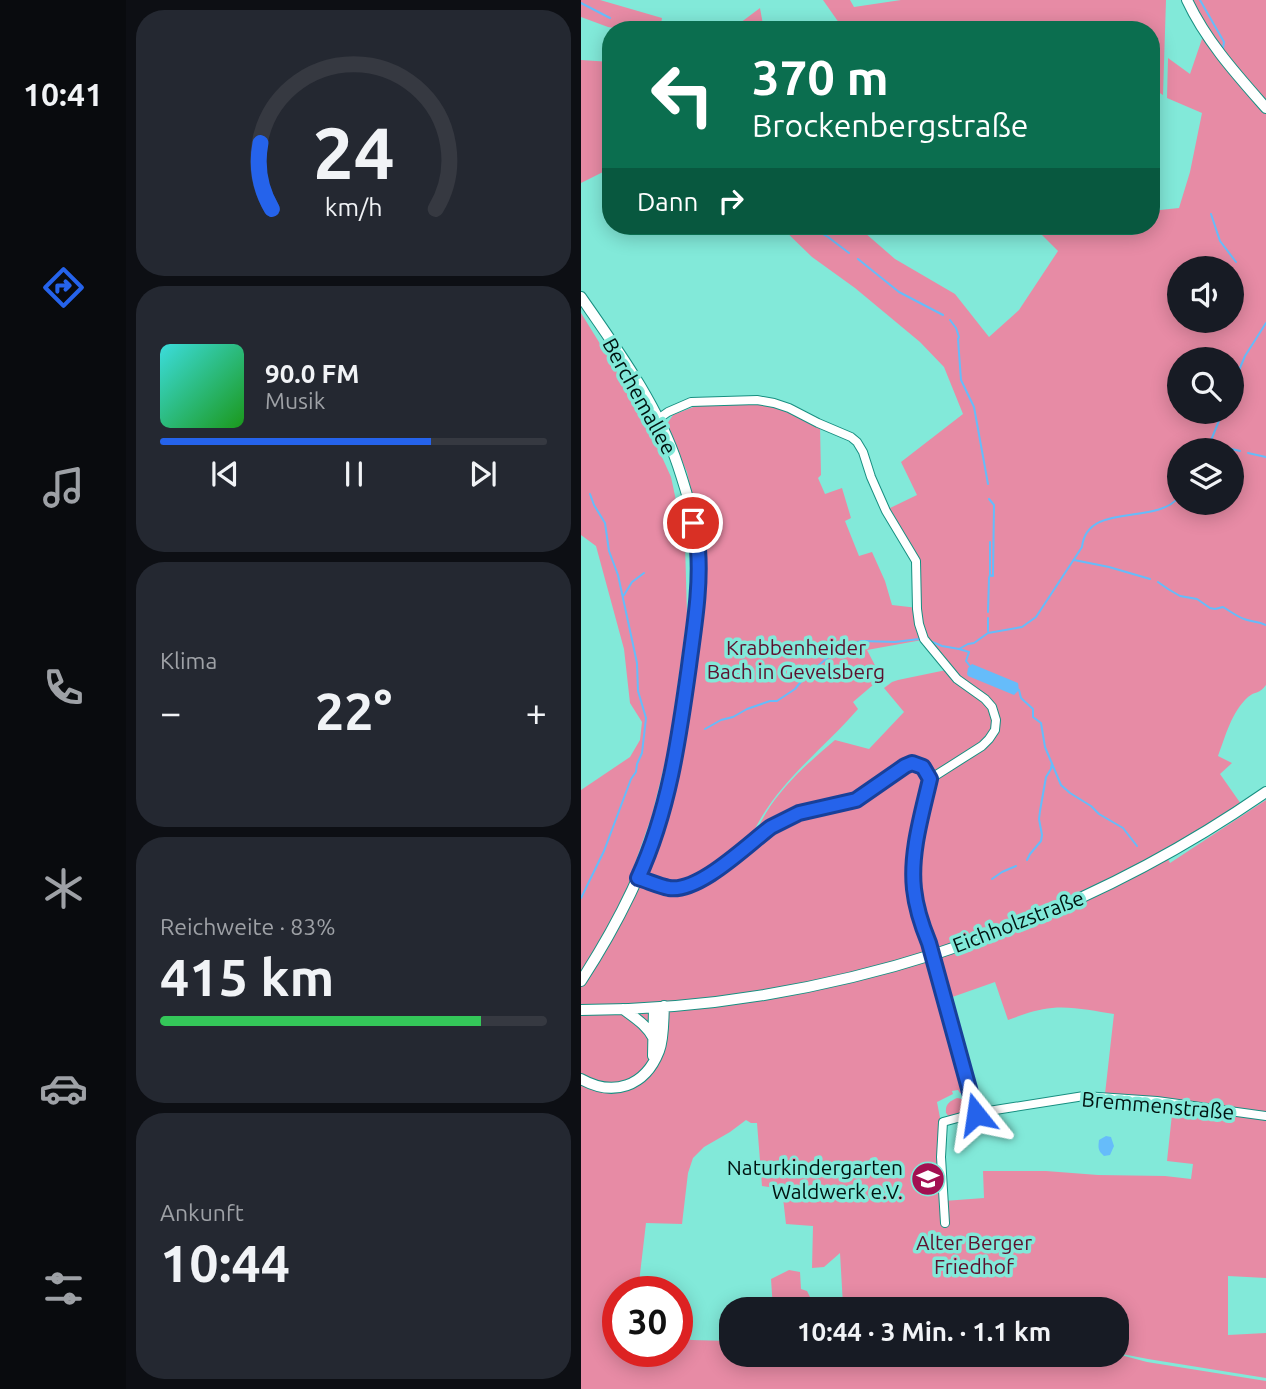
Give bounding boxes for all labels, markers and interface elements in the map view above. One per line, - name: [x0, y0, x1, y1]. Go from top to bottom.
- icon: left: [637, 49, 728, 140]
- text: 370 m: [752, 49, 889, 104]
- text: 10:41: [23, 76, 103, 112]
- text: Brockenbergstraße: [752, 107, 1028, 143]
- text: 24: [312, 111, 395, 193]
- icon: right: [712, 182, 750, 220]
- text: Dann: [637, 187, 698, 216]
- text: km/h: [325, 193, 382, 221]
- map controls: [1167, 256, 1244, 515]
- button: sound: [1167, 256, 1244, 333]
- icon: directions: [39, 263, 88, 312]
- street label: Berchemallee: [598, 334, 682, 458]
- button: search: [1167, 347, 1244, 424]
- text: 90.0 FM: [265, 359, 359, 388]
- text: Musik: [265, 388, 325, 413]
- button: layers: [1167, 438, 1244, 515]
- icon: previous: [206, 455, 244, 493]
- icon: pause: [335, 455, 373, 493]
- icon: next: [464, 455, 502, 493]
- icon: music: [39, 463, 88, 512]
- pin: [663, 493, 723, 553]
- icon: arrive: [674, 504, 712, 542]
- park label: Krabbenheider Bach in Gevelsberg: [707, 635, 885, 683]
- text: Klima: [160, 648, 217, 673]
- icon: phone: [39, 663, 88, 712]
- text: 22°: [315, 682, 392, 740]
- text: −: [160, 691, 181, 733]
- text: +: [526, 691, 547, 733]
- icon: climate: [39, 864, 88, 913]
- street label: Eichholzstraße: [949, 885, 1087, 957]
- text: Reichweite · 83%: [160, 914, 336, 939]
- text: 415 km: [160, 948, 334, 1006]
- icon: car: [39, 1064, 88, 1113]
- position arrow: [939, 1077, 1013, 1151]
- street label: Bremmenstraße: [1081, 1086, 1235, 1124]
- place label: Naturkindergarten Waldwerk e.V.: [727, 1155, 903, 1203]
- school or university icon: Naturkindergarten Waldwerk e.V.: [909, 1160, 947, 1198]
- text: Ankunft: [160, 1200, 244, 1225]
- park label: Alter Berger Friedhof: [916, 1230, 1032, 1278]
- text: 10:44: [160, 1234, 290, 1292]
- icon: filters: [39, 1264, 88, 1313]
- speed limit sign: 30: [602, 1276, 693, 1367]
- text: 10:44 · 3 Min. · 1.1 km: [797, 1317, 1051, 1346]

